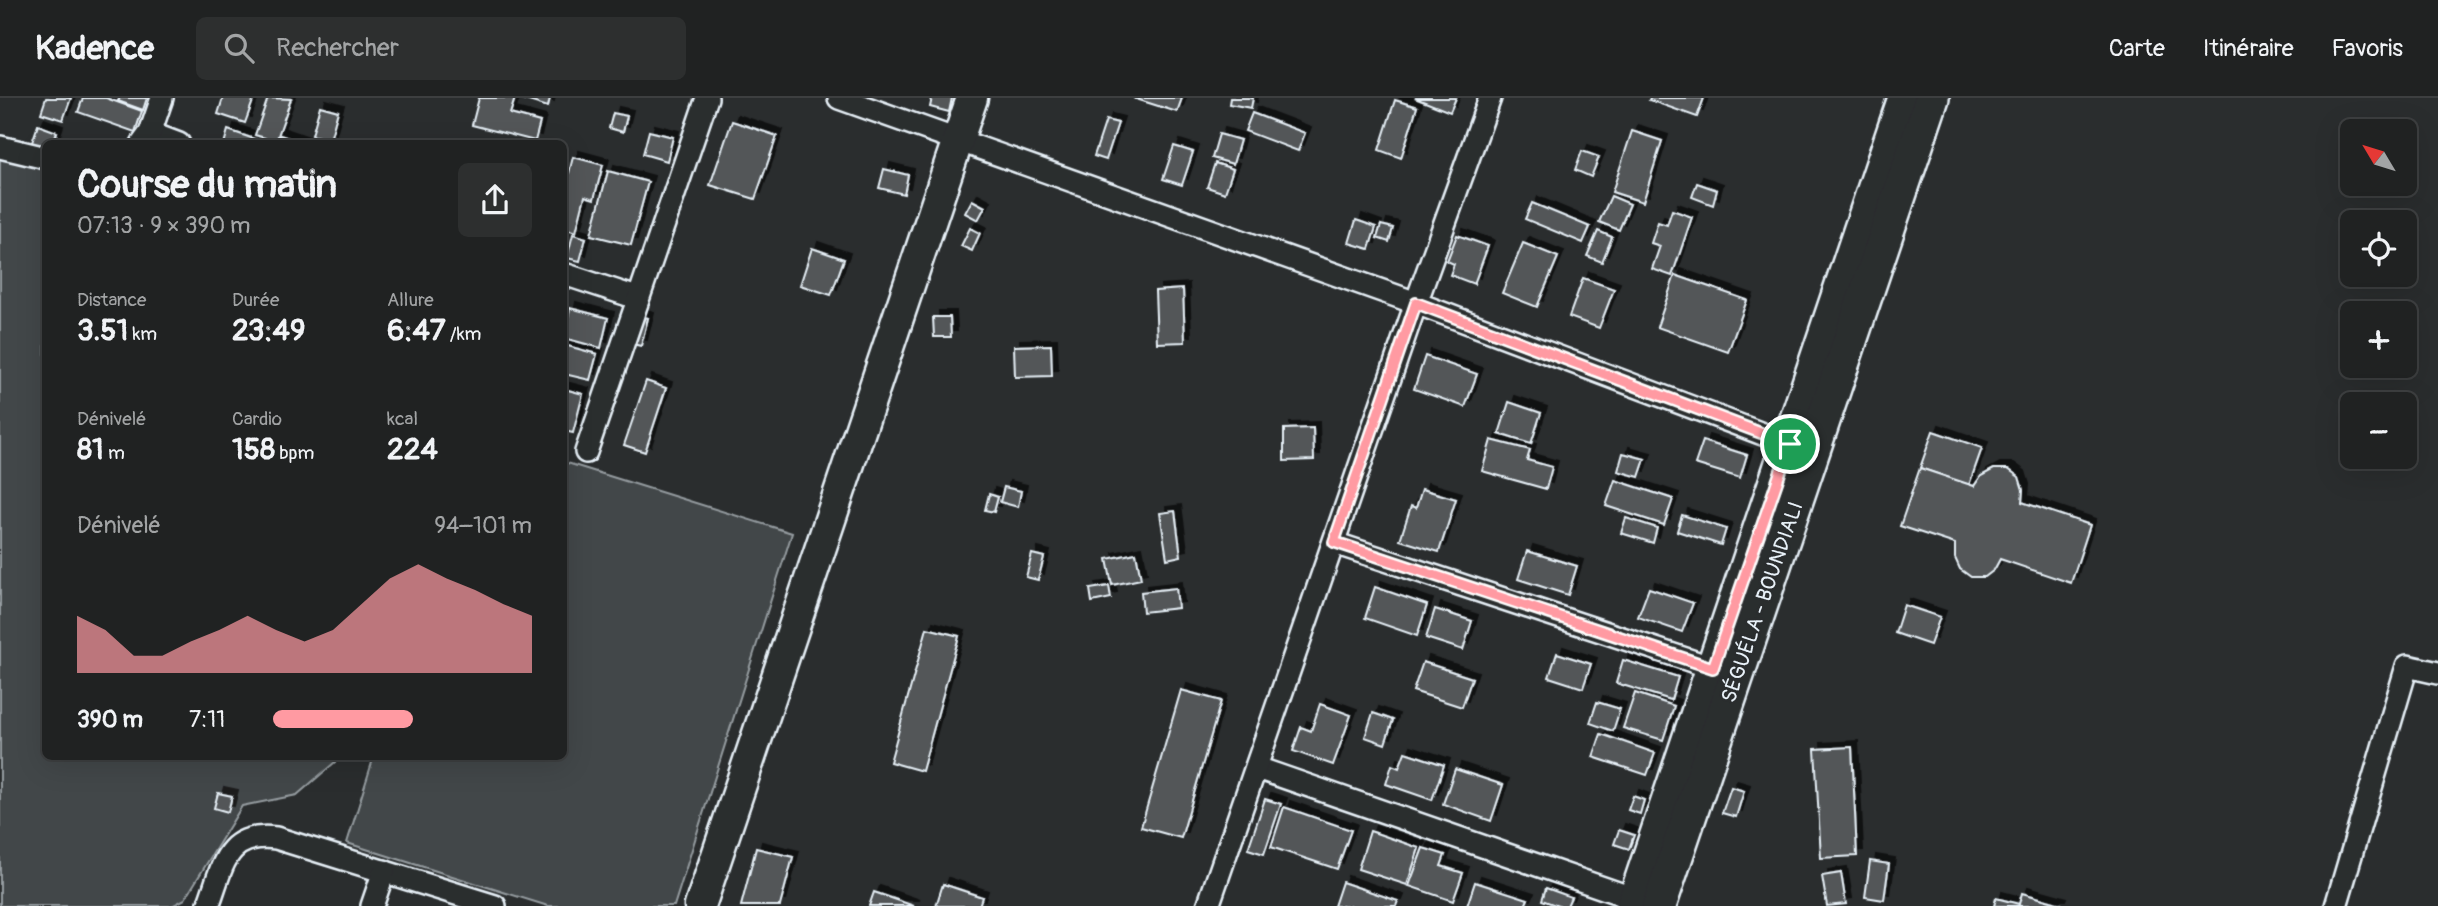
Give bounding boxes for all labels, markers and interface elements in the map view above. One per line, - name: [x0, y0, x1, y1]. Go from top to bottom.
- search box: [196, 17, 686, 80]
- text: Kadence: [35, 28, 154, 69]
- icon: search: [220, 29, 258, 67]
- text: Rechercher: [276, 32, 399, 64]
- text: Carte: [2109, 34, 2165, 63]
- text: Itinéraire: [2203, 34, 2294, 63]
- text: Favoris: [2332, 34, 2403, 63]
- north arrow: [2340, 119, 2417, 196]
- map controls: [2340, 119, 2417, 469]
- text: Course du matin: [77, 161, 337, 209]
- button: share: [458, 163, 532, 237]
- button: locate: [2340, 210, 2417, 287]
- text: 07:13 · 9 × 390 m: [77, 211, 251, 240]
- text: Distance: [77, 288, 146, 312]
- text: Durée: [232, 288, 279, 312]
- text: Allure: [387, 288, 434, 312]
- button: +: [2340, 301, 2417, 378]
- text: 3.51: [77, 312, 128, 349]
- text: 23:49: [232, 312, 305, 349]
- text: 6:47: [387, 312, 446, 349]
- text: km: [128, 322, 157, 346]
- text: /km: [446, 322, 482, 346]
- button: −: [2340, 392, 2417, 469]
- text: Dénivelé: [77, 407, 146, 431]
- text: Cardio: [232, 407, 282, 431]
- text: kcal: [387, 407, 418, 431]
- pin: [1760, 414, 1820, 474]
- icon: arrive: [1771, 425, 1809, 463]
- text: 81: [77, 431, 104, 468]
- text: 158: [232, 431, 275, 468]
- text: 224: [387, 431, 438, 468]
- text: m: [104, 441, 125, 465]
- text: bpm: [275, 441, 314, 465]
- street label: SÉGUÉLA - BOUNDIALI: [1715, 498, 1810, 706]
- text: Dénivelé: [77, 511, 161, 540]
- text: 94–101 m: [434, 511, 532, 540]
- text: 390 m: [77, 705, 143, 734]
- text: 7:11: [189, 705, 225, 734]

